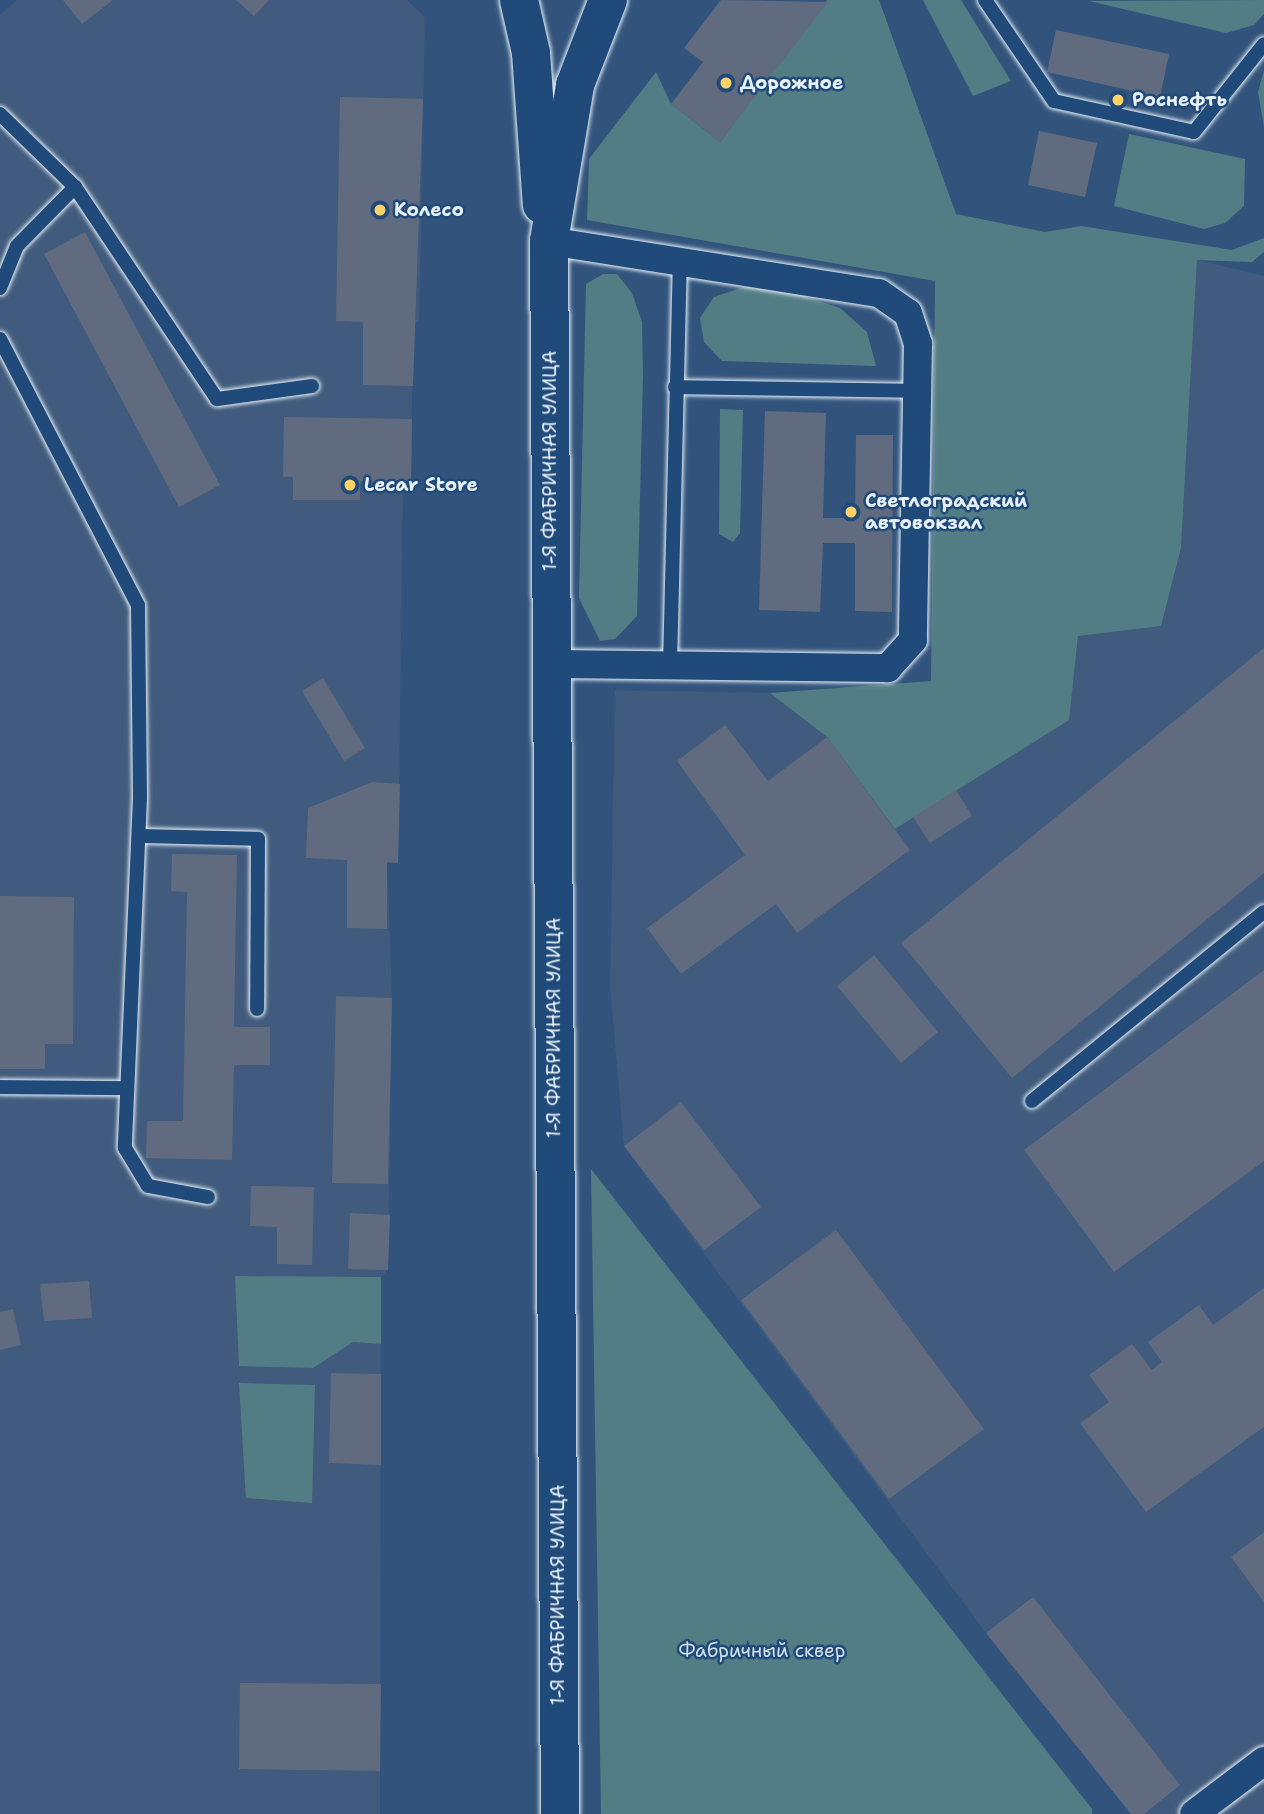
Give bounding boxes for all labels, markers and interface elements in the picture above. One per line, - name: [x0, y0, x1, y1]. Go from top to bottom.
- place label: Дорожное: [740, 72, 843, 94]
- marker: Дорожное: [718, 75, 734, 91]
- place label: Роснефть: [1132, 89, 1227, 111]
- marker: Роснефть: [1110, 92, 1126, 108]
- place label: Колесо: [394, 199, 464, 221]
- marker: Колесо: [372, 202, 388, 218]
- street label: 1-Я ФАБРИЧНАЯ УЛИЦА: [539, 351, 561, 571]
- place label: Lecar Store: [364, 474, 478, 496]
- marker: Lecar Store: [342, 477, 358, 493]
- place label: Светлоградский автовокзал: [865, 490, 1027, 534]
- marker: Светлоградский автовокзал: [843, 504, 859, 520]
- street label: 1-Я ФАБРИЧНАЯ УЛИЦА: [543, 918, 565, 1138]
- street label: 1-Я ФАБРИЧНАЯ УЛИЦА: [547, 1485, 569, 1705]
- park label: Фабричный сквер: [679, 1640, 845, 1662]

